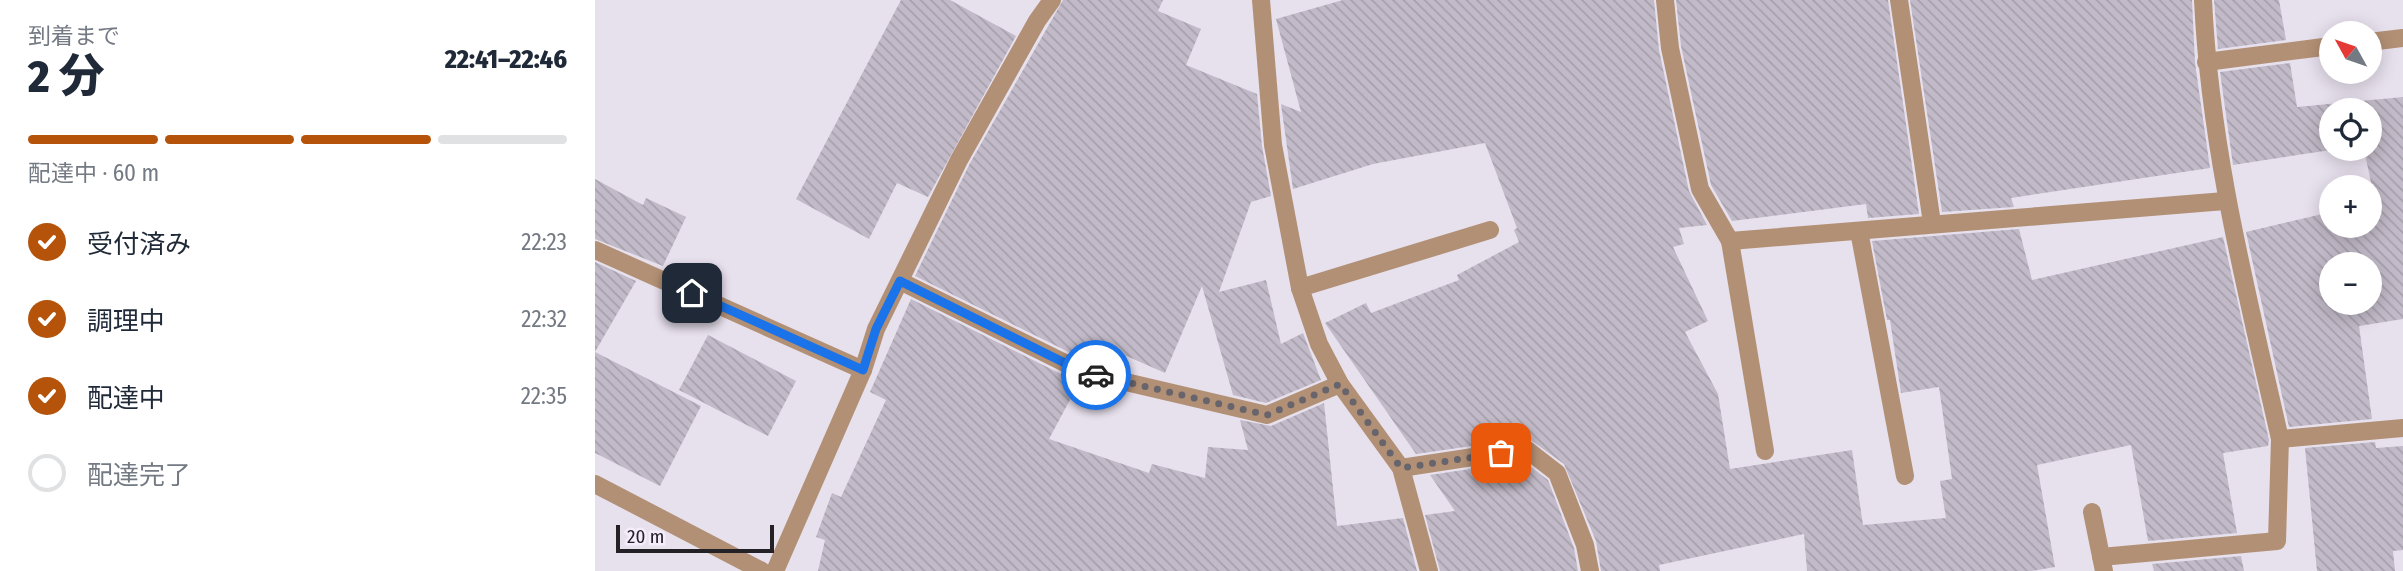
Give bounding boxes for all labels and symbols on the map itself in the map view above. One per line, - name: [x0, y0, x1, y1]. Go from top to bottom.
- north arrow: [2319, 21, 2382, 84]
- pin: [662, 263, 722, 323]
- courier: [1061, 340, 1131, 410]
- pin: [1471, 423, 1531, 483]
- scale bar: [616, 522, 773, 554]

